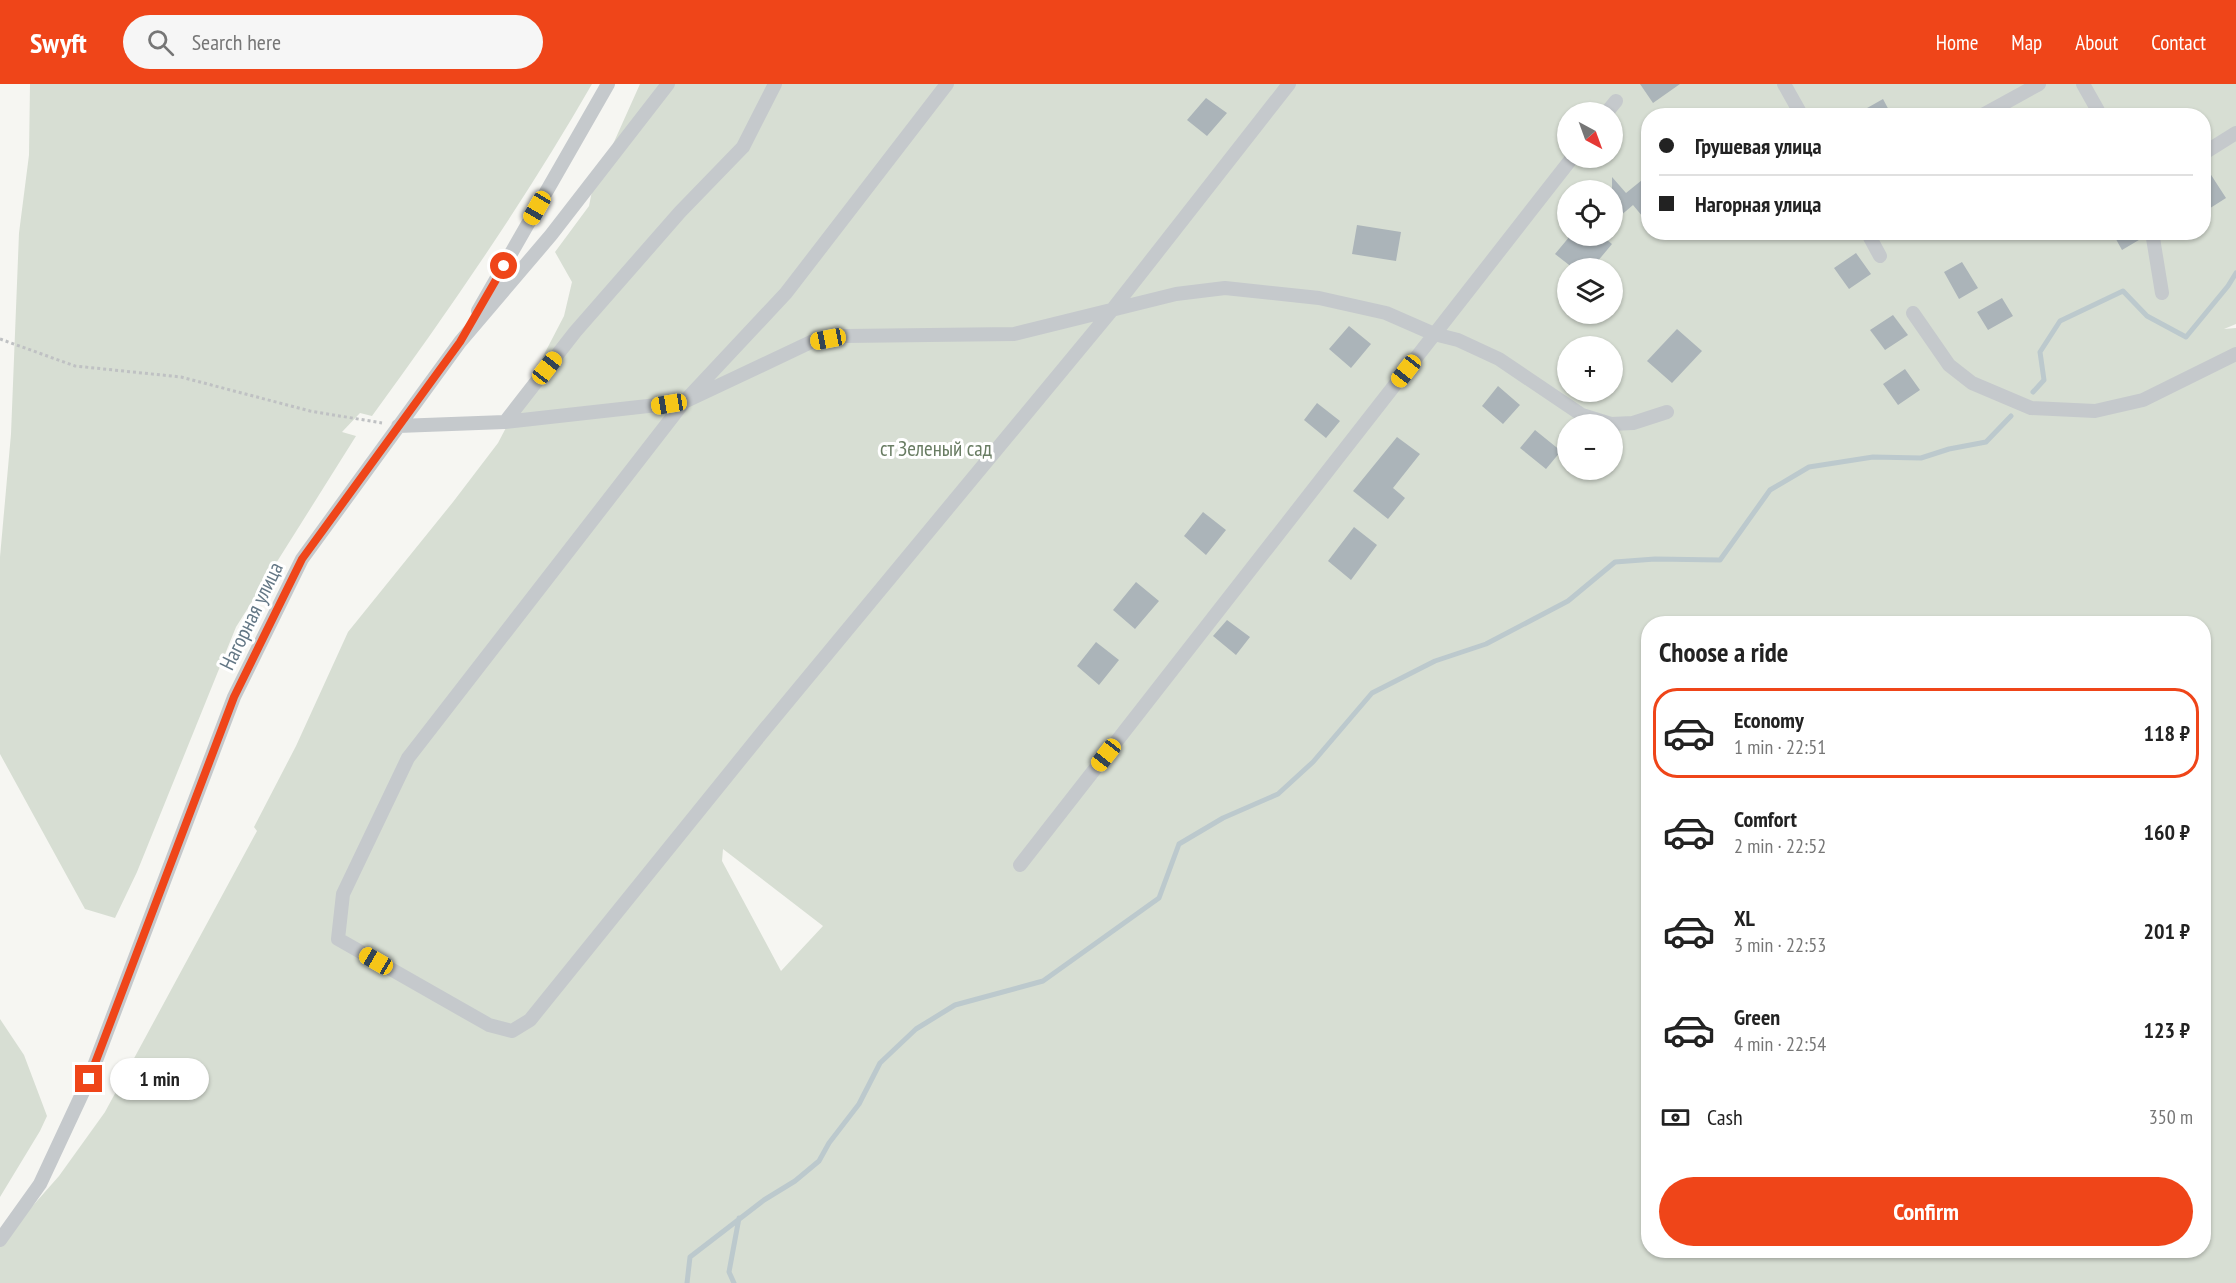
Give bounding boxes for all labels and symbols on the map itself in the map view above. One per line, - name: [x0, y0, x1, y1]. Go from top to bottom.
- north arrow: [1557, 102, 1623, 168]
- car: [520, 188, 554, 228]
- route start: [490, 252, 517, 279]
- car: [809, 327, 847, 351]
- car: [529, 348, 565, 388]
- car: [1388, 351, 1424, 391]
- car: [650, 392, 688, 416]
- park label: ст Зеленый сад: [880, 435, 992, 462]
- street label: Нагорная улица: [213, 558, 289, 674]
- car: [1088, 735, 1124, 775]
- car: [356, 944, 396, 978]
- callout: 1 min: [110, 1058, 209, 1100]
- route end: [75, 1065, 102, 1092]

